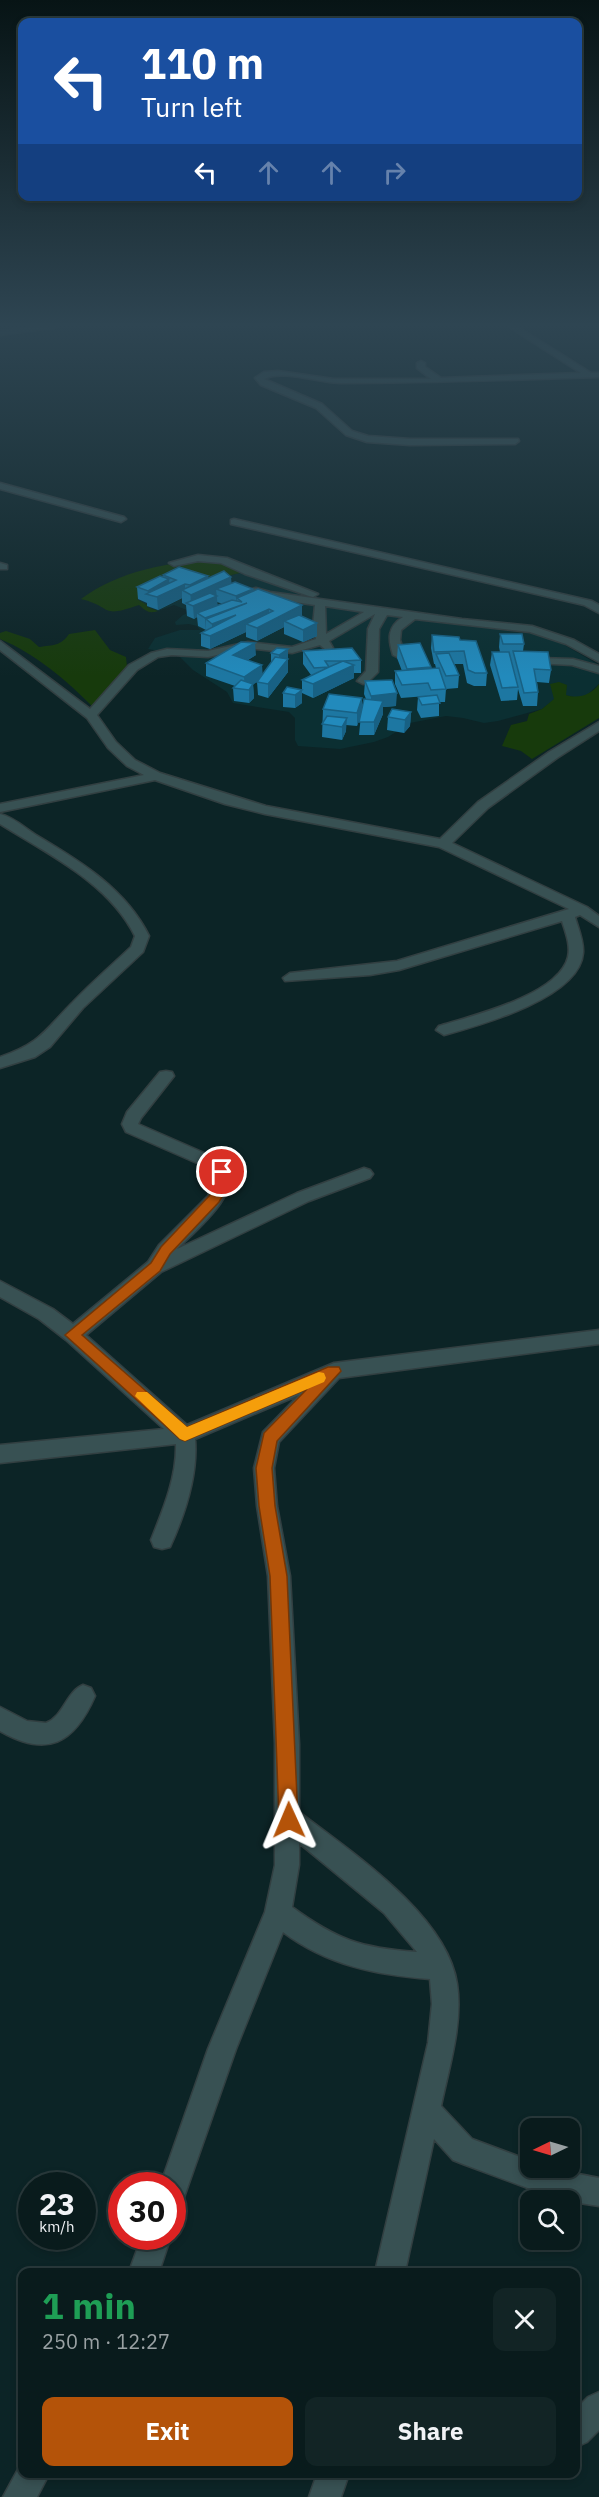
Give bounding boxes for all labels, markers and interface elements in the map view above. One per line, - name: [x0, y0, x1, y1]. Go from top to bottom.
- text: 110 m: [141, 36, 264, 91]
- icon: left: [42, 42, 120, 120]
- text: Turn left: [141, 89, 242, 124]
- icon: left: [189, 156, 222, 189]
- icon: ahead: [252, 156, 285, 189]
- icon: ahead: [315, 156, 348, 189]
- icon: right: [378, 156, 411, 189]
- pin: [196, 1146, 247, 1197]
- icon: arrive: [205, 1155, 238, 1188]
- position arrow: [257, 1788, 321, 1852]
- north arrow: [520, 2118, 580, 2178]
- map controls: [520, 2118, 580, 2250]
- speed limit sign: 30: [108, 2172, 186, 2250]
- text: 23: [39, 2184, 75, 2223]
- button: search: [520, 2190, 580, 2250]
- text: km/h: [39, 2217, 75, 2236]
- text: 1 min: [42, 2282, 136, 2329]
- button: close: [493, 2288, 556, 2351]
- text: 250 m · 12:27: [42, 2328, 170, 2355]
- button: Exit: [42, 2397, 293, 2466]
- button: Share: [305, 2397, 556, 2466]

